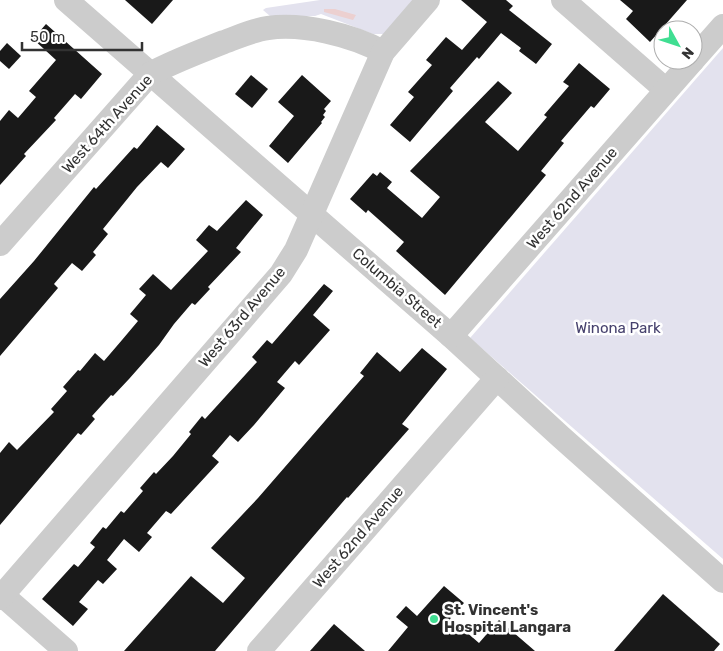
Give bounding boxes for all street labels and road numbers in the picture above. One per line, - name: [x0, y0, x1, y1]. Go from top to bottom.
- street label: West 64th Avenue: [58, 71, 156, 177]
- street label: West 62nd Avenue: [523, 143, 621, 253]
- street label: Columbia Street: [349, 244, 445, 332]
- street label: West 63rd Avenue: [195, 263, 289, 371]
- street label: West 62nd Avenue: [309, 482, 407, 592]

